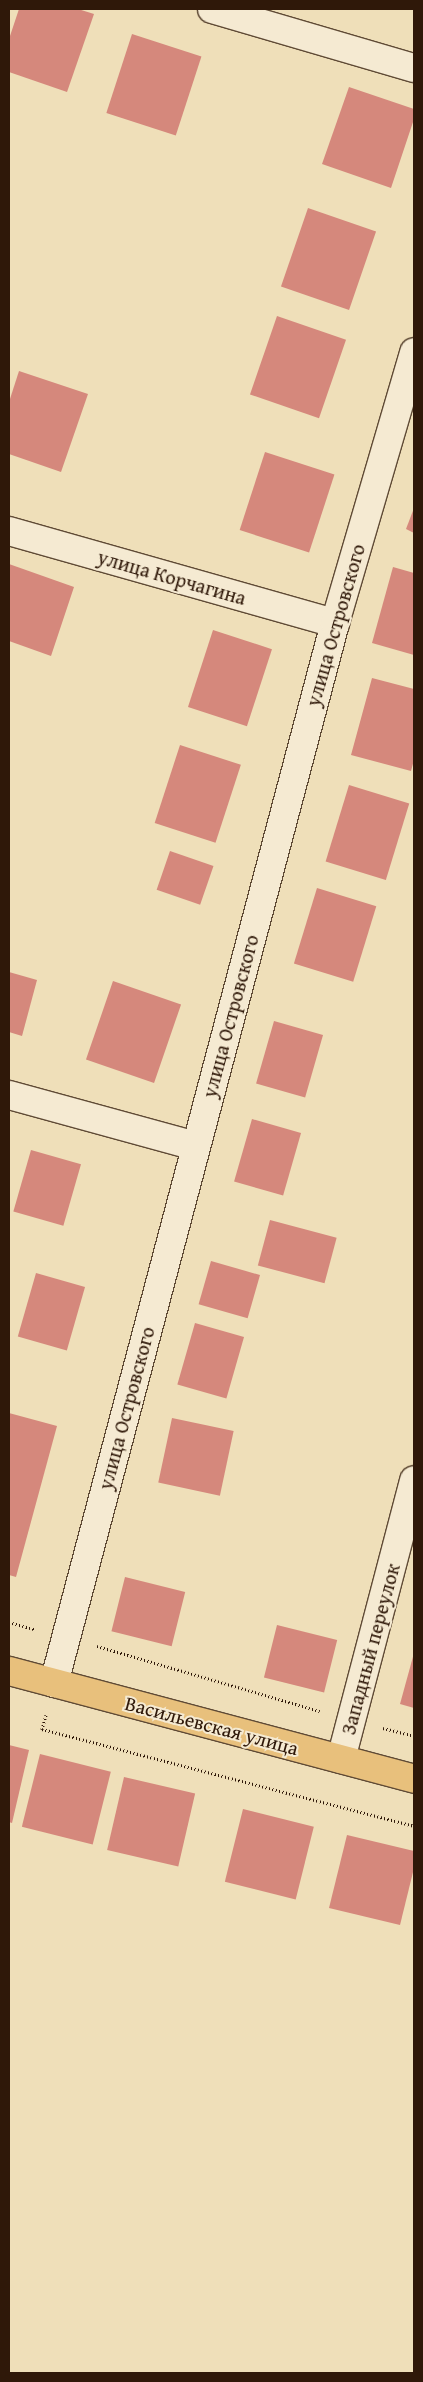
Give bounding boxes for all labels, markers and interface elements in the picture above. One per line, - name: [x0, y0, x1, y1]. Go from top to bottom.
- street label: улица Островского: [300, 541, 370, 709]
- street label: улица Корчагина: [95, 544, 249, 610]
- street label: улица Островского: [197, 932, 263, 1100]
- street label: улица Островского: [93, 1324, 159, 1492]
- street label: Западный переулок: [336, 1561, 404, 1737]
- street label: Васильевская улица: [123, 1690, 301, 1760]

